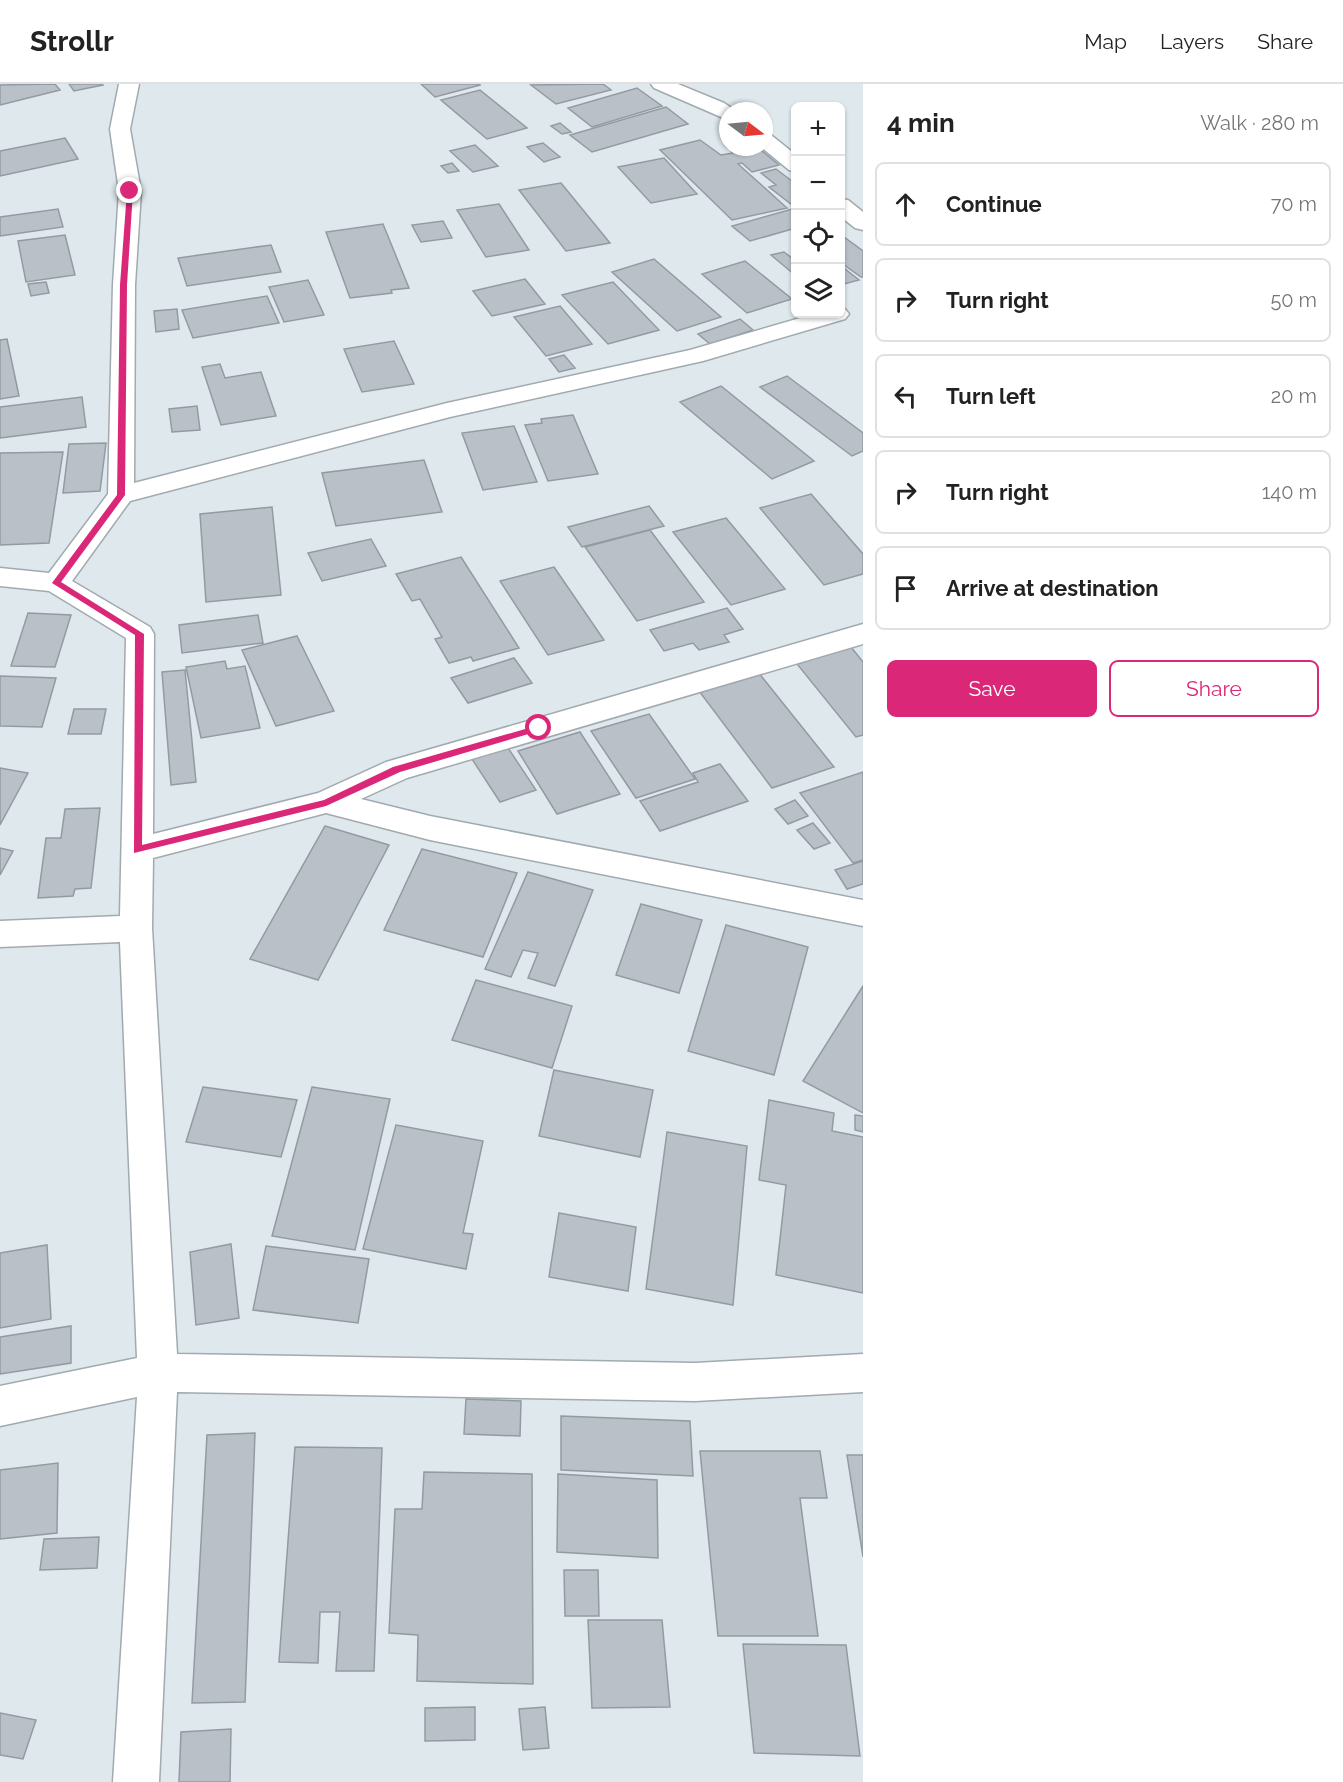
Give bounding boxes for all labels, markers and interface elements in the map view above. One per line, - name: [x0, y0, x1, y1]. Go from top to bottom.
- text: Strollr: [30, 25, 114, 58]
- text: Map: [1084, 29, 1127, 54]
- text: Layers: [1160, 29, 1224, 54]
- text: Share: [1257, 29, 1313, 54]
- north arrow: [719, 102, 773, 156]
- map controls: [791, 102, 845, 318]
- button: +: [791, 102, 845, 156]
- text: 4 min: [887, 108, 955, 138]
- text: Walk · 280 m: [1200, 111, 1319, 135]
- button: −: [791, 156, 845, 210]
- route end: [116, 177, 142, 203]
- icon: ahead: [889, 188, 922, 221]
- text: Continue: [946, 191, 1042, 217]
- text: 70 m: [1271, 192, 1317, 216]
- button: locate: [791, 210, 845, 264]
- button: layers: [791, 264, 845, 318]
- icon: right: [889, 284, 922, 317]
- text: Turn right: [946, 287, 1049, 313]
- text: 50 m: [1270, 288, 1317, 312]
- icon: left: [889, 380, 922, 413]
- text: Turn left: [946, 383, 1036, 409]
- text: 20 m: [1271, 384, 1317, 408]
- icon: right: [889, 476, 922, 509]
- text: Turn right: [946, 479, 1049, 505]
- text: 140 m: [1262, 480, 1317, 504]
- icon: arrive: [889, 572, 922, 605]
- text: Arrive at destination: [946, 575, 1159, 601]
- button: Save: [887, 660, 1097, 717]
- button: Share: [1109, 660, 1319, 717]
- route start: [525, 714, 551, 740]

